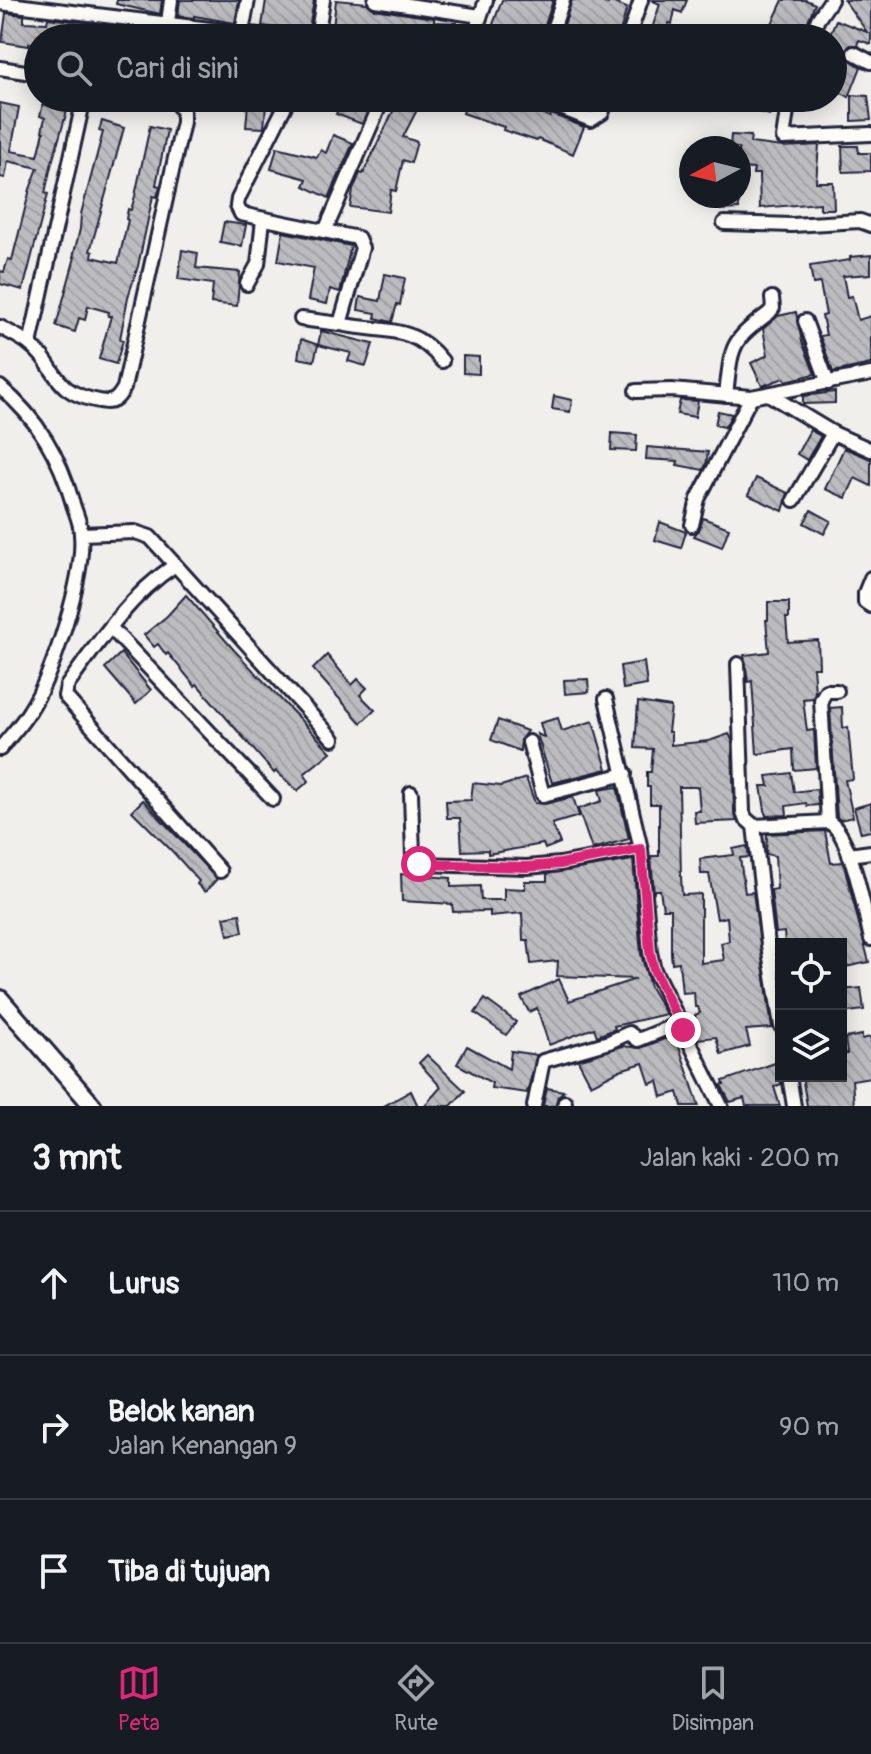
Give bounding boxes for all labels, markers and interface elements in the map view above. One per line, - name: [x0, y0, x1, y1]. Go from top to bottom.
- search box: [24, 24, 847, 112]
- icon: search: [52, 46, 96, 90]
- text: Cari di sini: [116, 50, 238, 87]
- north arrow: [679, 136, 751, 208]
- route start: [401, 846, 437, 882]
- map controls: [775, 938, 847, 1082]
- button: locate: [775, 938, 847, 1010]
- button: layers: [775, 1010, 847, 1082]
- route end: [665, 1012, 701, 1048]
- text: 3 mnt: [32, 1137, 121, 1180]
- text: Jalan kaki · 200 m: [640, 1142, 839, 1174]
- icon: ahead: [32, 1261, 76, 1305]
- text: Lurus: [108, 1265, 179, 1302]
- text: 110 m: [772, 1267, 839, 1299]
- text: Belok kanan: [108, 1393, 255, 1430]
- icon: right: [32, 1405, 76, 1449]
- text: 90 m: [779, 1411, 839, 1443]
- text: Jalan Kenangan 9: [108, 1430, 297, 1462]
- icon: arrive: [32, 1549, 76, 1593]
- text: Tiba di tujuan: [108, 1553, 270, 1590]
- tab: Peta: [117, 1661, 161, 1737]
- tab: Rute: [394, 1661, 438, 1737]
- tab: Disimpan: [671, 1661, 754, 1737]

